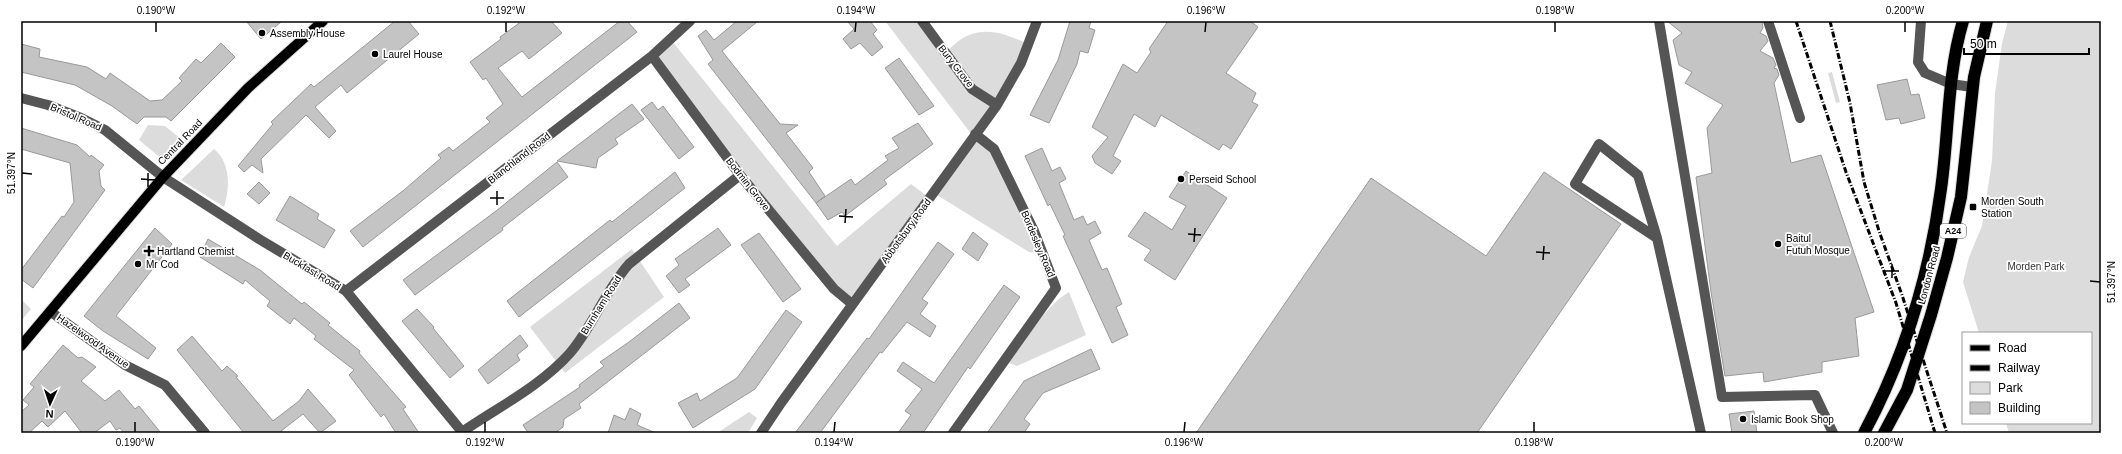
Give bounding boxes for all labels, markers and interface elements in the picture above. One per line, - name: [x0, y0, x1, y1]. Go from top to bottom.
- text: 0.190°W: [137, 5, 176, 16]
- text: 0.192°W: [487, 5, 526, 16]
- text: 0.194°W: [837, 5, 876, 16]
- text: 0.196°W: [1187, 5, 1226, 16]
- text: 0.198°W: [1536, 5, 1575, 16]
- text: 0.200°W: [1886, 5, 1925, 16]
- marker: Assembly House: [257, 28, 267, 38]
- place label: Assembly House: [270, 28, 345, 39]
- scale bar: [1964, 30, 2089, 56]
- text: 50 m: [1970, 37, 1997, 51]
- street label: Bury Grove: [936, 43, 976, 90]
- marker: Laurel House: [370, 49, 380, 59]
- place label: Laurel House: [383, 49, 443, 60]
- street label: Bristol Road: [49, 101, 103, 133]
- street label: Central Road: [156, 117, 204, 167]
- street label: Blanchland Road: [486, 130, 552, 186]
- text: 51.397°N: [6, 152, 17, 194]
- street label: Bodmin Grove: [724, 155, 772, 213]
- marker: Perseid School: [1176, 174, 1186, 184]
- place label: Perseid School: [1189, 174, 1256, 185]
- place label: Morden South Station: [1981, 196, 2044, 219]
- street label: Abbotsbury Road: [879, 197, 933, 265]
- marker: Morden South Station: [1968, 202, 1978, 212]
- street label: Bordesley Road: [1019, 209, 1057, 279]
- road number: A24: [1940, 224, 1966, 238]
- place label: Baitul Futuh Mosque: [1786, 233, 1850, 256]
- marker: Baitul Futuh Mosque: [1773, 239, 1783, 249]
- street label: London Road: [1916, 245, 1942, 305]
- marker: Hartland Chemist: [144, 246, 154, 256]
- place label: Hartland Chemist: [157, 246, 234, 257]
- street label: Buckfast Road: [281, 250, 343, 292]
- marker: Mr Cod: [133, 259, 143, 269]
- place label: Mr Cod: [146, 259, 179, 270]
- park label: Morden Park: [2007, 261, 2066, 272]
- text: 51.397°N: [2106, 261, 2117, 303]
- street label: Burnham Road: [579, 274, 623, 336]
- street label: Hazelwood Avenue: [55, 312, 132, 370]
- legend: [1962, 332, 2092, 424]
- text: Road: [1998, 341, 2027, 355]
- text: Railway: [1998, 361, 2040, 375]
- text: Park: [1998, 381, 2024, 395]
- north arrow: [30, 384, 70, 424]
- text: Building: [1998, 401, 2041, 415]
- text: N: [45, 408, 54, 420]
- marker: Islamic Book Shop: [1738, 414, 1748, 424]
- place label: Islamic Book Shop: [1751, 414, 1834, 425]
- text: 0.190°W: [116, 437, 155, 448]
- text: 0.192°W: [466, 437, 505, 448]
- text: 0.194°W: [815, 437, 854, 448]
- text: 0.196°W: [1165, 437, 1204, 448]
- text: 0.198°W: [1515, 437, 1554, 448]
- text: 0.200°W: [1865, 437, 1904, 448]

